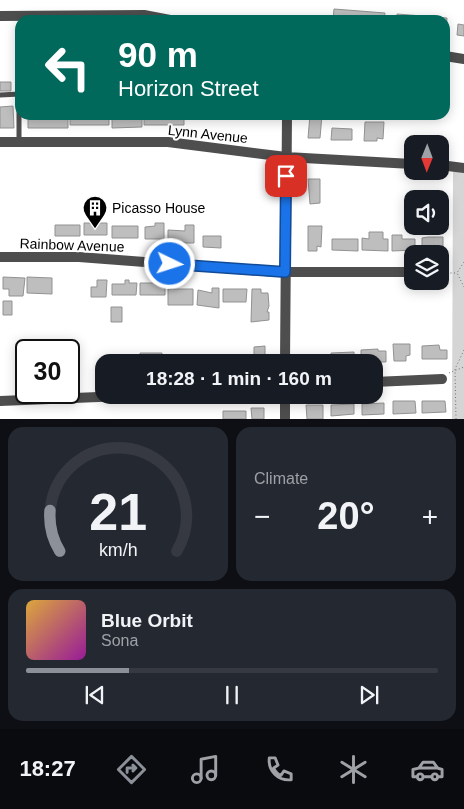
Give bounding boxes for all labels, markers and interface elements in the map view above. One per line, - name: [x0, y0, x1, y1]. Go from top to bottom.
- icon: left: [35, 35, 100, 100]
- text: 90 m: [118, 35, 198, 74]
- text: Horizon Street: [118, 76, 259, 101]
- street label: Lynn Avenue: [167, 122, 249, 146]
- north arrow: [404, 135, 449, 180]
- map controls: [404, 135, 449, 290]
- pin: [265, 155, 307, 197]
- icon: arrive: [272, 162, 300, 190]
- button: sound: [404, 190, 449, 235]
- building icon: Picasso House: [82, 195, 108, 229]
- place label: Picasso House: [112, 200, 206, 216]
- street label: Rainbow Avenue: [19, 235, 125, 255]
- position arrow: [143, 237, 195, 289]
- button: layers: [404, 245, 449, 290]
- speed limit sign: 30: [15, 339, 80, 404]
- text: 18:28 · 1 min · 160 m: [146, 368, 332, 389]
- text: Climate: [254, 470, 308, 487]
- text: 21: [89, 483, 147, 541]
- text: 20°: [317, 495, 375, 537]
- text: −: [254, 501, 270, 532]
- text: +: [422, 501, 438, 532]
- text: km/h: [99, 540, 137, 560]
- text: Blue Orbit: [101, 610, 193, 631]
- text: Sona: [101, 632, 138, 649]
- icon: previous: [81, 681, 109, 709]
- icon: pause: [218, 681, 246, 709]
- icon: next: [355, 681, 383, 709]
- icon: directions: [114, 752, 149, 787]
- icon: music: [188, 752, 223, 787]
- icon: phone: [262, 752, 297, 787]
- icon: climate: [336, 752, 371, 787]
- icon: car: [410, 752, 445, 787]
- text: 18:27: [19, 756, 76, 781]

